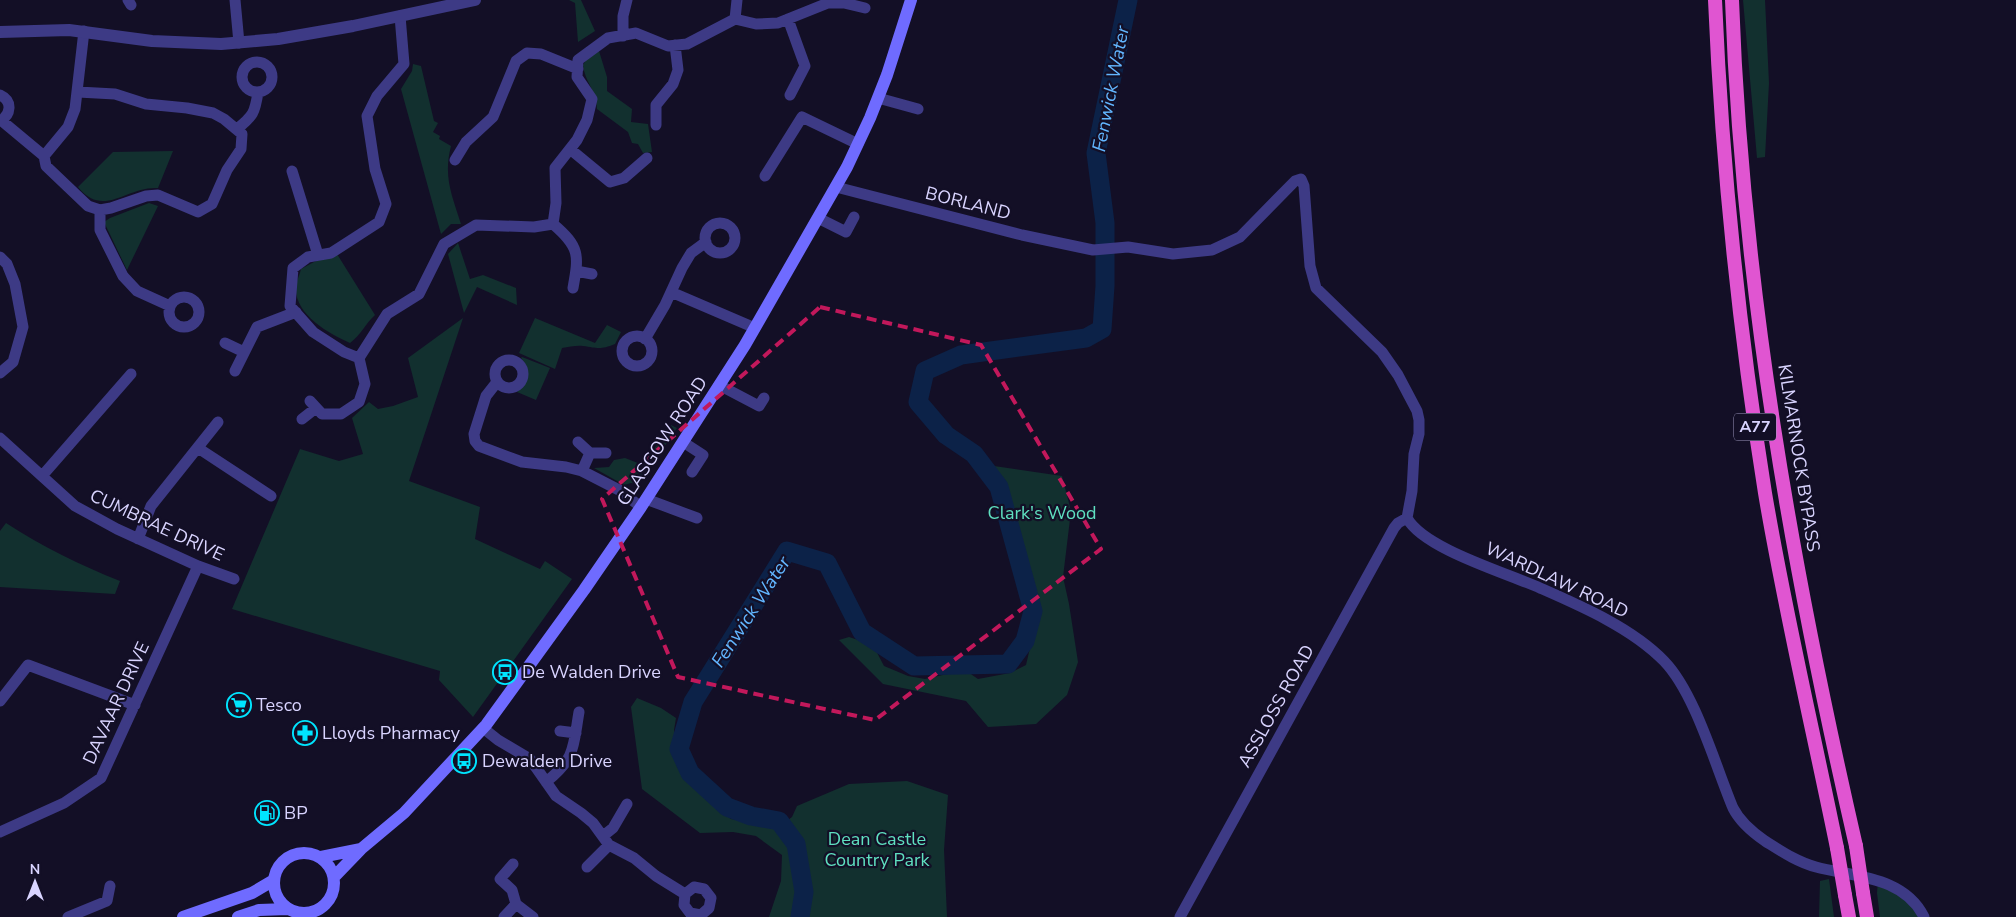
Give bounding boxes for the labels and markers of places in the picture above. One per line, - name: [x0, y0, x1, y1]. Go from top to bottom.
- bus stop icon: De Walden Drive: [492, 659, 518, 685]
- place label: De Walden Drive: [522, 660, 661, 684]
- supermarket icon: Tesco: [226, 692, 252, 718]
- place label: Tesco: [256, 693, 302, 717]
- pharmacy icon: Lloyds Pharmacy: [292, 720, 318, 746]
- place label: Lloyds Pharmacy: [322, 721, 461, 745]
- bus stop icon: Dewalden Drive: [451, 748, 477, 774]
- place label: Dewalden Drive: [482, 749, 612, 773]
- fuel station icon: BP: [254, 800, 280, 826]
- place label: BP: [284, 801, 308, 825]

